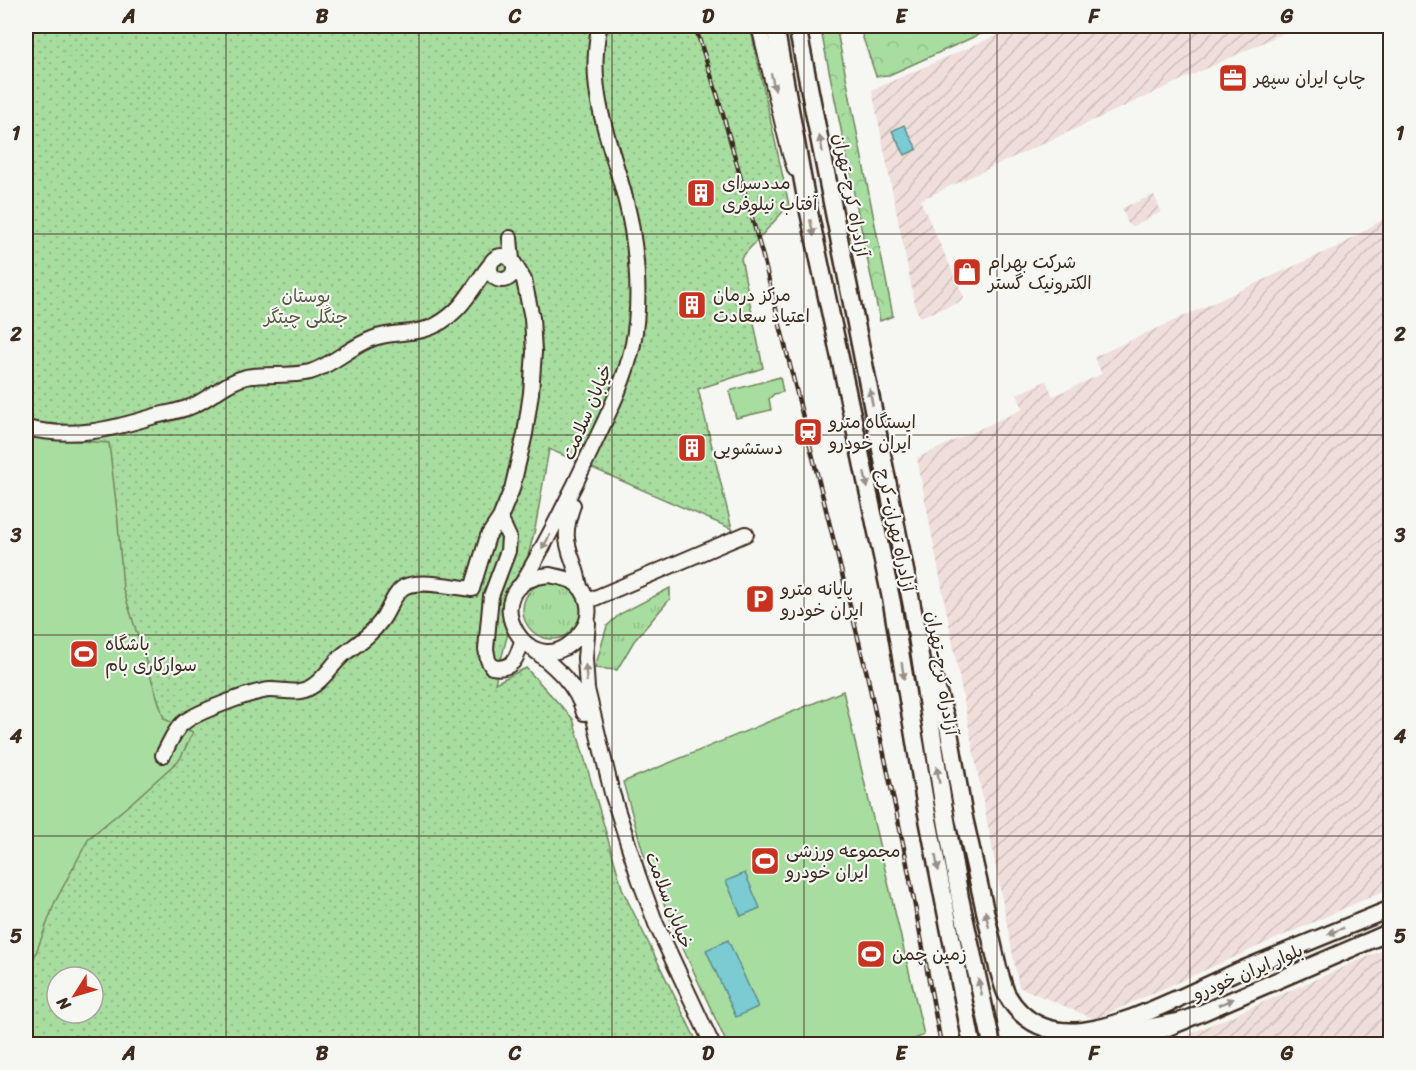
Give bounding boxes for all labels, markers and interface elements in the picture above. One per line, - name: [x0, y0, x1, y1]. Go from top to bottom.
- text: A: [121, 0, 136, 34]
- text: B: [316, 0, 329, 34]
- text: C: [508, 0, 522, 34]
- text: D: [702, 0, 715, 34]
- text: E: [895, 0, 908, 34]
- text: F: [1088, 0, 1101, 34]
- text: G: [1280, 0, 1294, 34]
- office icon: چاپ ایران سپهر: [1217, 62, 1249, 94]
- place label: چاپ ایران سپهر: [1252, 62, 1366, 94]
- one-way arrow: [769, 73, 778, 92]
- text: 1: [12, 116, 21, 151]
- text: 1: [1396, 116, 1405, 151]
- street label: آزادراه کرج-تهران: [823, 131, 879, 261]
- one-way arrow: [816, 135, 825, 154]
- place label: مددسرای آفتاب نیلوفری: [722, 167, 819, 220]
- building icon: مددسرای آفتاب نیلوفری: [685, 177, 717, 209]
- one-way arrow: [808, 218, 817, 237]
- place label: شرکت بهرام الکترونیک گستر: [986, 246, 1092, 299]
- shop icon: شرکت بهرام الکترونیک گستر: [951, 256, 983, 288]
- place label: مرکز درمان اعتیاد سعادت: [713, 279, 810, 332]
- park label: بوستان جنگلی چیتگر: [262, 280, 348, 333]
- building icon: مرکز درمان اعتیاد سعادت: [676, 289, 708, 321]
- text: 2: [9, 317, 22, 352]
- text: 2: [1393, 317, 1406, 352]
- street label: خیابان سلامت: [552, 359, 622, 465]
- one-way arrow: [866, 388, 875, 407]
- place label: ایستگاه مترو ایران خودرو: [827, 406, 916, 459]
- station icon: ایستگاه مترو ایران خودرو: [792, 416, 824, 448]
- building icon: دستشویی: [676, 432, 708, 464]
- place label: دستشویی: [713, 432, 783, 464]
- street label: آزادراه تهران-کرج: [867, 465, 925, 596]
- one-way arrow: [861, 471, 871, 489]
- text: 3: [10, 518, 22, 553]
- text: 3: [1394, 518, 1406, 553]
- one-way arrow: [541, 534, 551, 551]
- place label: پایانه مترو ایران خودرو: [779, 573, 863, 626]
- parking icon: پایانه مترو ایران خودرو: [744, 583, 776, 615]
- street label: آزادراه کرج-تهران: [916, 609, 968, 739]
- place label: باشگاه سوارکاری بام: [105, 628, 197, 681]
- sports icon: باشگاه سوارکاری بام: [68, 638, 100, 670]
- one-way arrow: [899, 662, 908, 681]
- one-way arrow: [581, 663, 591, 682]
- text: 4: [9, 719, 23, 754]
- text: 4: [1393, 719, 1407, 754]
- one-way arrow: [934, 766, 943, 785]
- place label: مجموعه ورزشی ایران خودرو: [784, 835, 900, 888]
- sports icon: مجموعه ورزشی ایران خودرو: [749, 845, 781, 877]
- street label: خیابان سلامت: [636, 847, 702, 953]
- one-way arrow: [933, 854, 942, 873]
- one-way arrow: [982, 909, 991, 928]
- text: 5: [10, 919, 22, 954]
- text: 5: [1394, 919, 1406, 954]
- one-way arrow: [1327, 926, 1345, 936]
- street label: بلوار ایران خودرو: [1186, 934, 1308, 1010]
- sports icon: زمین چمن: [855, 938, 887, 970]
- place label: زمین چمن: [892, 938, 967, 970]
- north arrow: [45, 965, 105, 1025]
- one-way arrow: [975, 978, 985, 996]
- text: N: [48, 990, 79, 1018]
- one-way arrow: [1218, 998, 1235, 1007]
- text: A: [121, 1036, 136, 1070]
- text: B: [316, 1036, 329, 1070]
- text: C: [508, 1036, 522, 1070]
- text: D: [702, 1036, 715, 1070]
- text: E: [895, 1036, 908, 1070]
- text: F: [1088, 1036, 1101, 1070]
- text: G: [1280, 1036, 1294, 1070]

